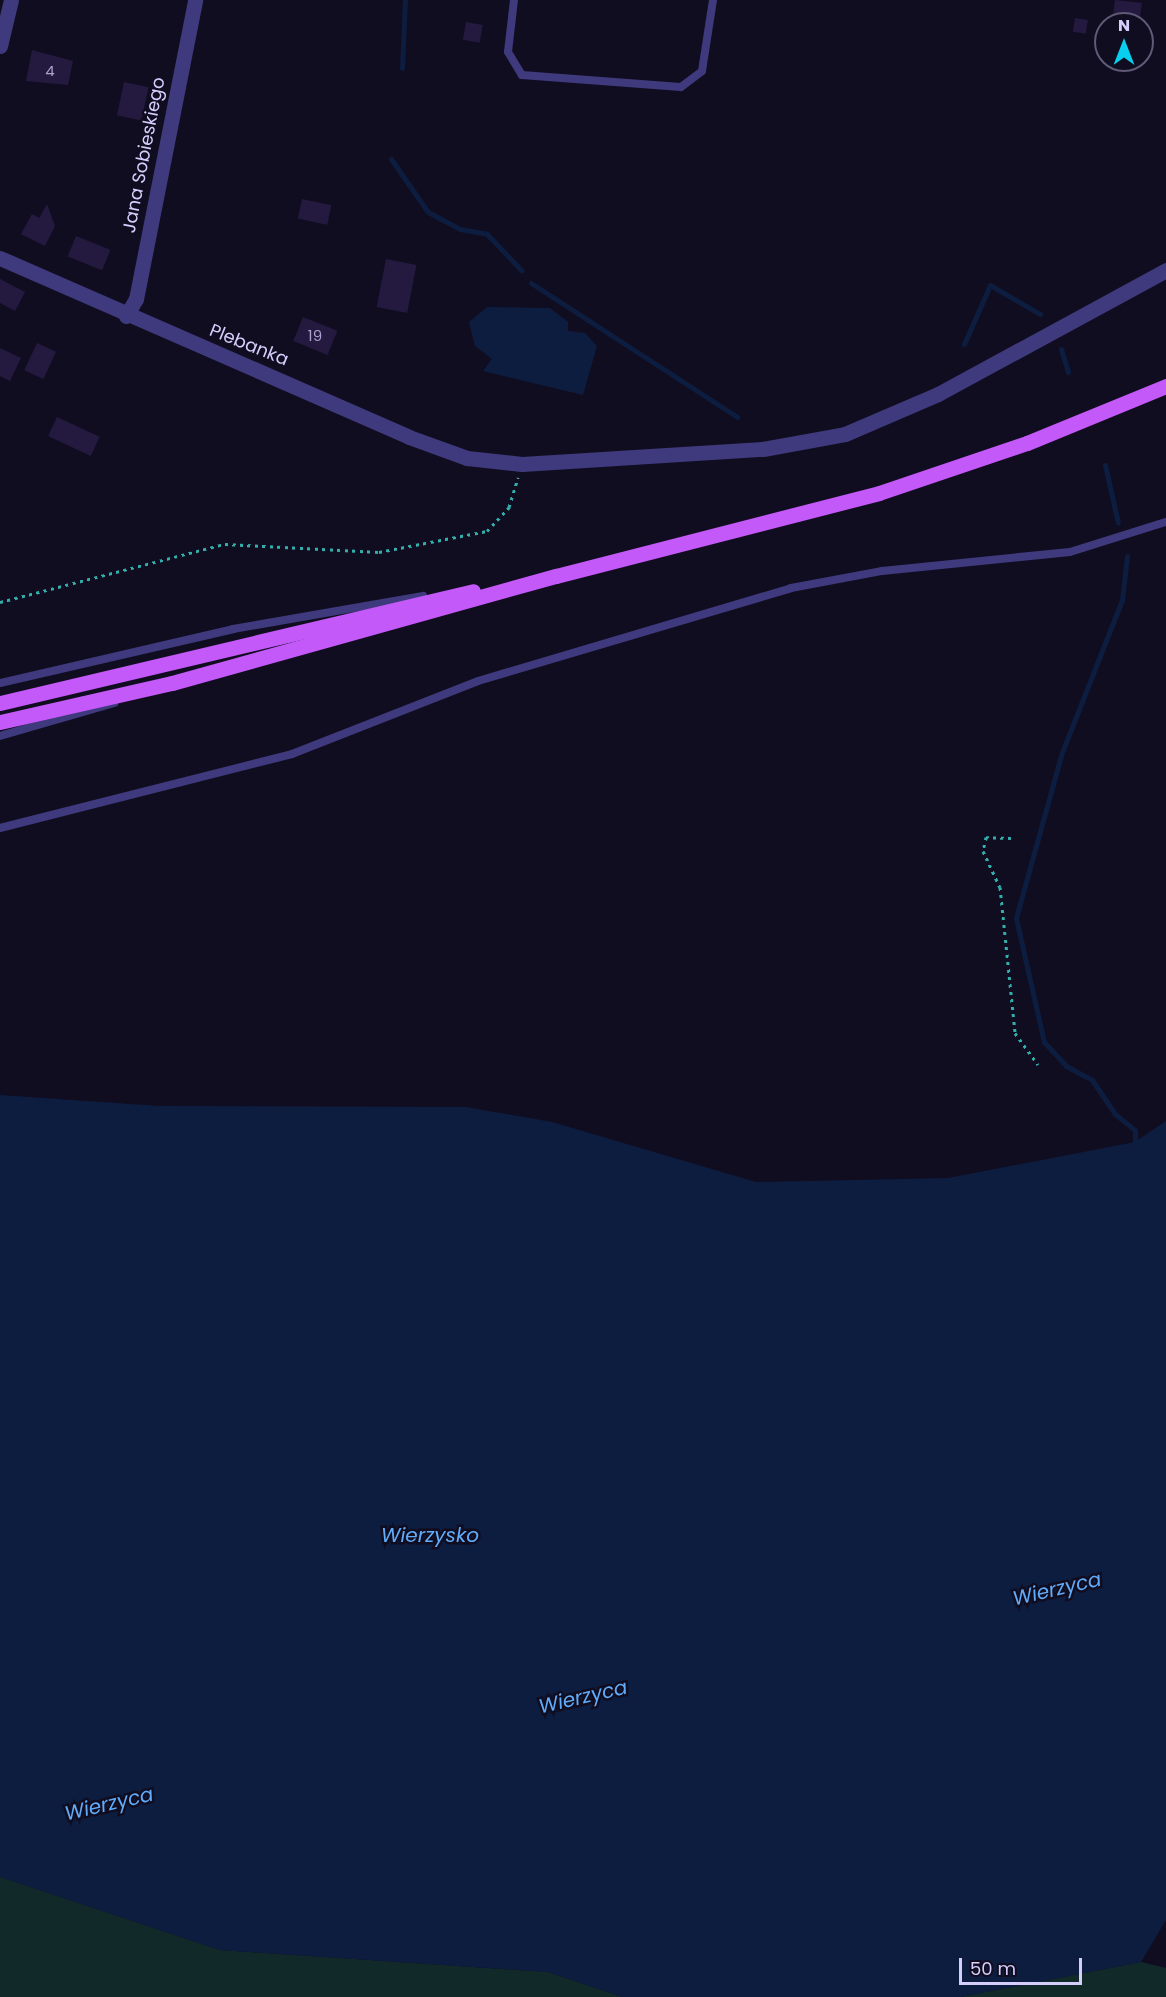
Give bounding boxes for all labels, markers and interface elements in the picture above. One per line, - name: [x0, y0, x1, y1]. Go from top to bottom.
- north arrow: [1094, 12, 1154, 72]
- text: N: [1118, 14, 1130, 37]
- house number: 4: [45, 62, 55, 80]
- street label: Jana Sobieskiego: [118, 75, 170, 235]
- street label: Plebanka: [206, 319, 292, 371]
- house number: 19: [308, 327, 322, 345]
- water label: Wierzysko: [381, 1523, 479, 1547]
- water label: Wierzyca: [1010, 1567, 1104, 1611]
- water label: Wierzyca: [536, 1675, 630, 1719]
- water label: Wierzyca: [62, 1782, 156, 1826]
- scale bar: [962, 1946, 1085, 1984]
- text: 50 m: [970, 1956, 1016, 1981]

